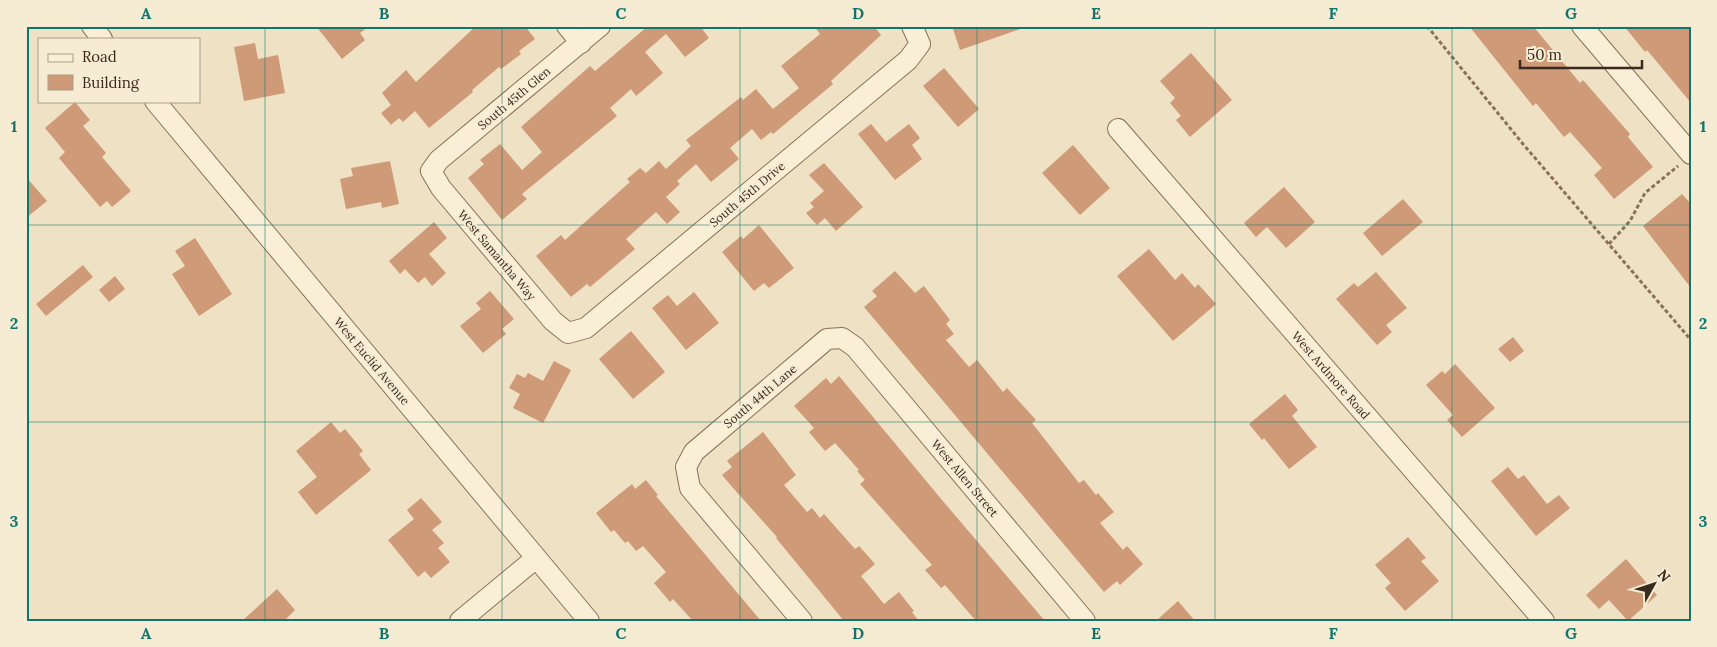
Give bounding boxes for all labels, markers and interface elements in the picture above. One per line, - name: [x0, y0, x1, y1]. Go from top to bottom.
- text: A: [141, 3, 152, 23]
- text: B: [379, 3, 390, 23]
- text: C: [615, 3, 627, 23]
- text: D: [852, 3, 864, 23]
- text: E: [1091, 3, 1101, 23]
- text: F: [1328, 3, 1338, 23]
- text: G: [1565, 3, 1577, 23]
- legend: [38, 38, 200, 102]
- scale bar: [1520, 38, 1642, 70]
- text: 50 m: [1527, 45, 1562, 64]
- text: Road: [82, 47, 117, 66]
- street label: South 45th Glen: [475, 63, 553, 133]
- text: Building: [82, 73, 140, 92]
- text: 1: [11, 116, 17, 136]
- text: 1: [1700, 116, 1706, 136]
- street label: South 45th Drive: [706, 158, 788, 230]
- street label: West Samantha Way: [455, 207, 540, 304]
- text: 2: [10, 313, 18, 333]
- text: 2: [1699, 313, 1707, 333]
- street label: West Euclid Avenue: [331, 314, 413, 408]
- street label: West Ardmore Road: [1289, 328, 1373, 422]
- street label: South 44th Lane: [720, 361, 800, 431]
- street label: West Allen Street: [928, 436, 1002, 520]
- text: 3: [10, 511, 19, 531]
- text: 3: [1699, 511, 1708, 531]
- north arrow: [1630, 560, 1680, 610]
- text: N: [1654, 566, 1674, 586]
- text: A: [141, 623, 152, 643]
- text: B: [379, 623, 390, 643]
- text: C: [615, 623, 627, 643]
- text: D: [852, 623, 864, 643]
- text: E: [1091, 623, 1101, 643]
- text: F: [1328, 623, 1338, 643]
- text: G: [1565, 623, 1577, 643]

